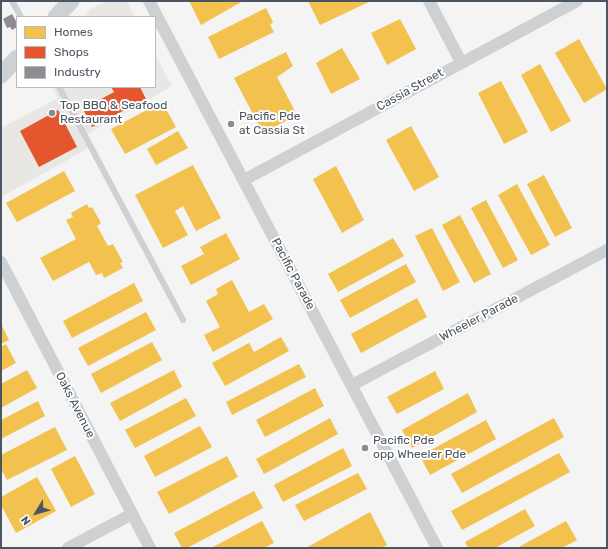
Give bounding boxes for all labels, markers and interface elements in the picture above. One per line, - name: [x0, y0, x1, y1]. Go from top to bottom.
- legend: [16, 16, 156, 88]
- text: Homes: [54, 25, 93, 39]
- text: Shops: [54, 45, 89, 59]
- text: Industry: [54, 65, 101, 79]
- street label: Cassia Street: [374, 66, 446, 114]
- place label: Top BBQ & Seafood Restaurant: [60, 99, 167, 127]
- marker: Top BBQ & Seafood Restaurant: [47, 108, 57, 118]
- place label: Pacific Pde at Cassia St: [239, 110, 305, 138]
- marker: Pacific Pde at Cassia St: [226, 119, 236, 129]
- street label: Pacific Parade: [268, 236, 318, 312]
- street label: Wheeler Parade: [437, 291, 521, 345]
- street label: Oaks Avenue: [52, 370, 98, 440]
- place label: Pacific Pde opp Wheeler Pde: [373, 434, 466, 462]
- marker: Pacific Pde opp Wheeler Pde: [360, 443, 370, 453]
- north arrow: [16, 493, 56, 533]
- text: N: [18, 513, 34, 528]

